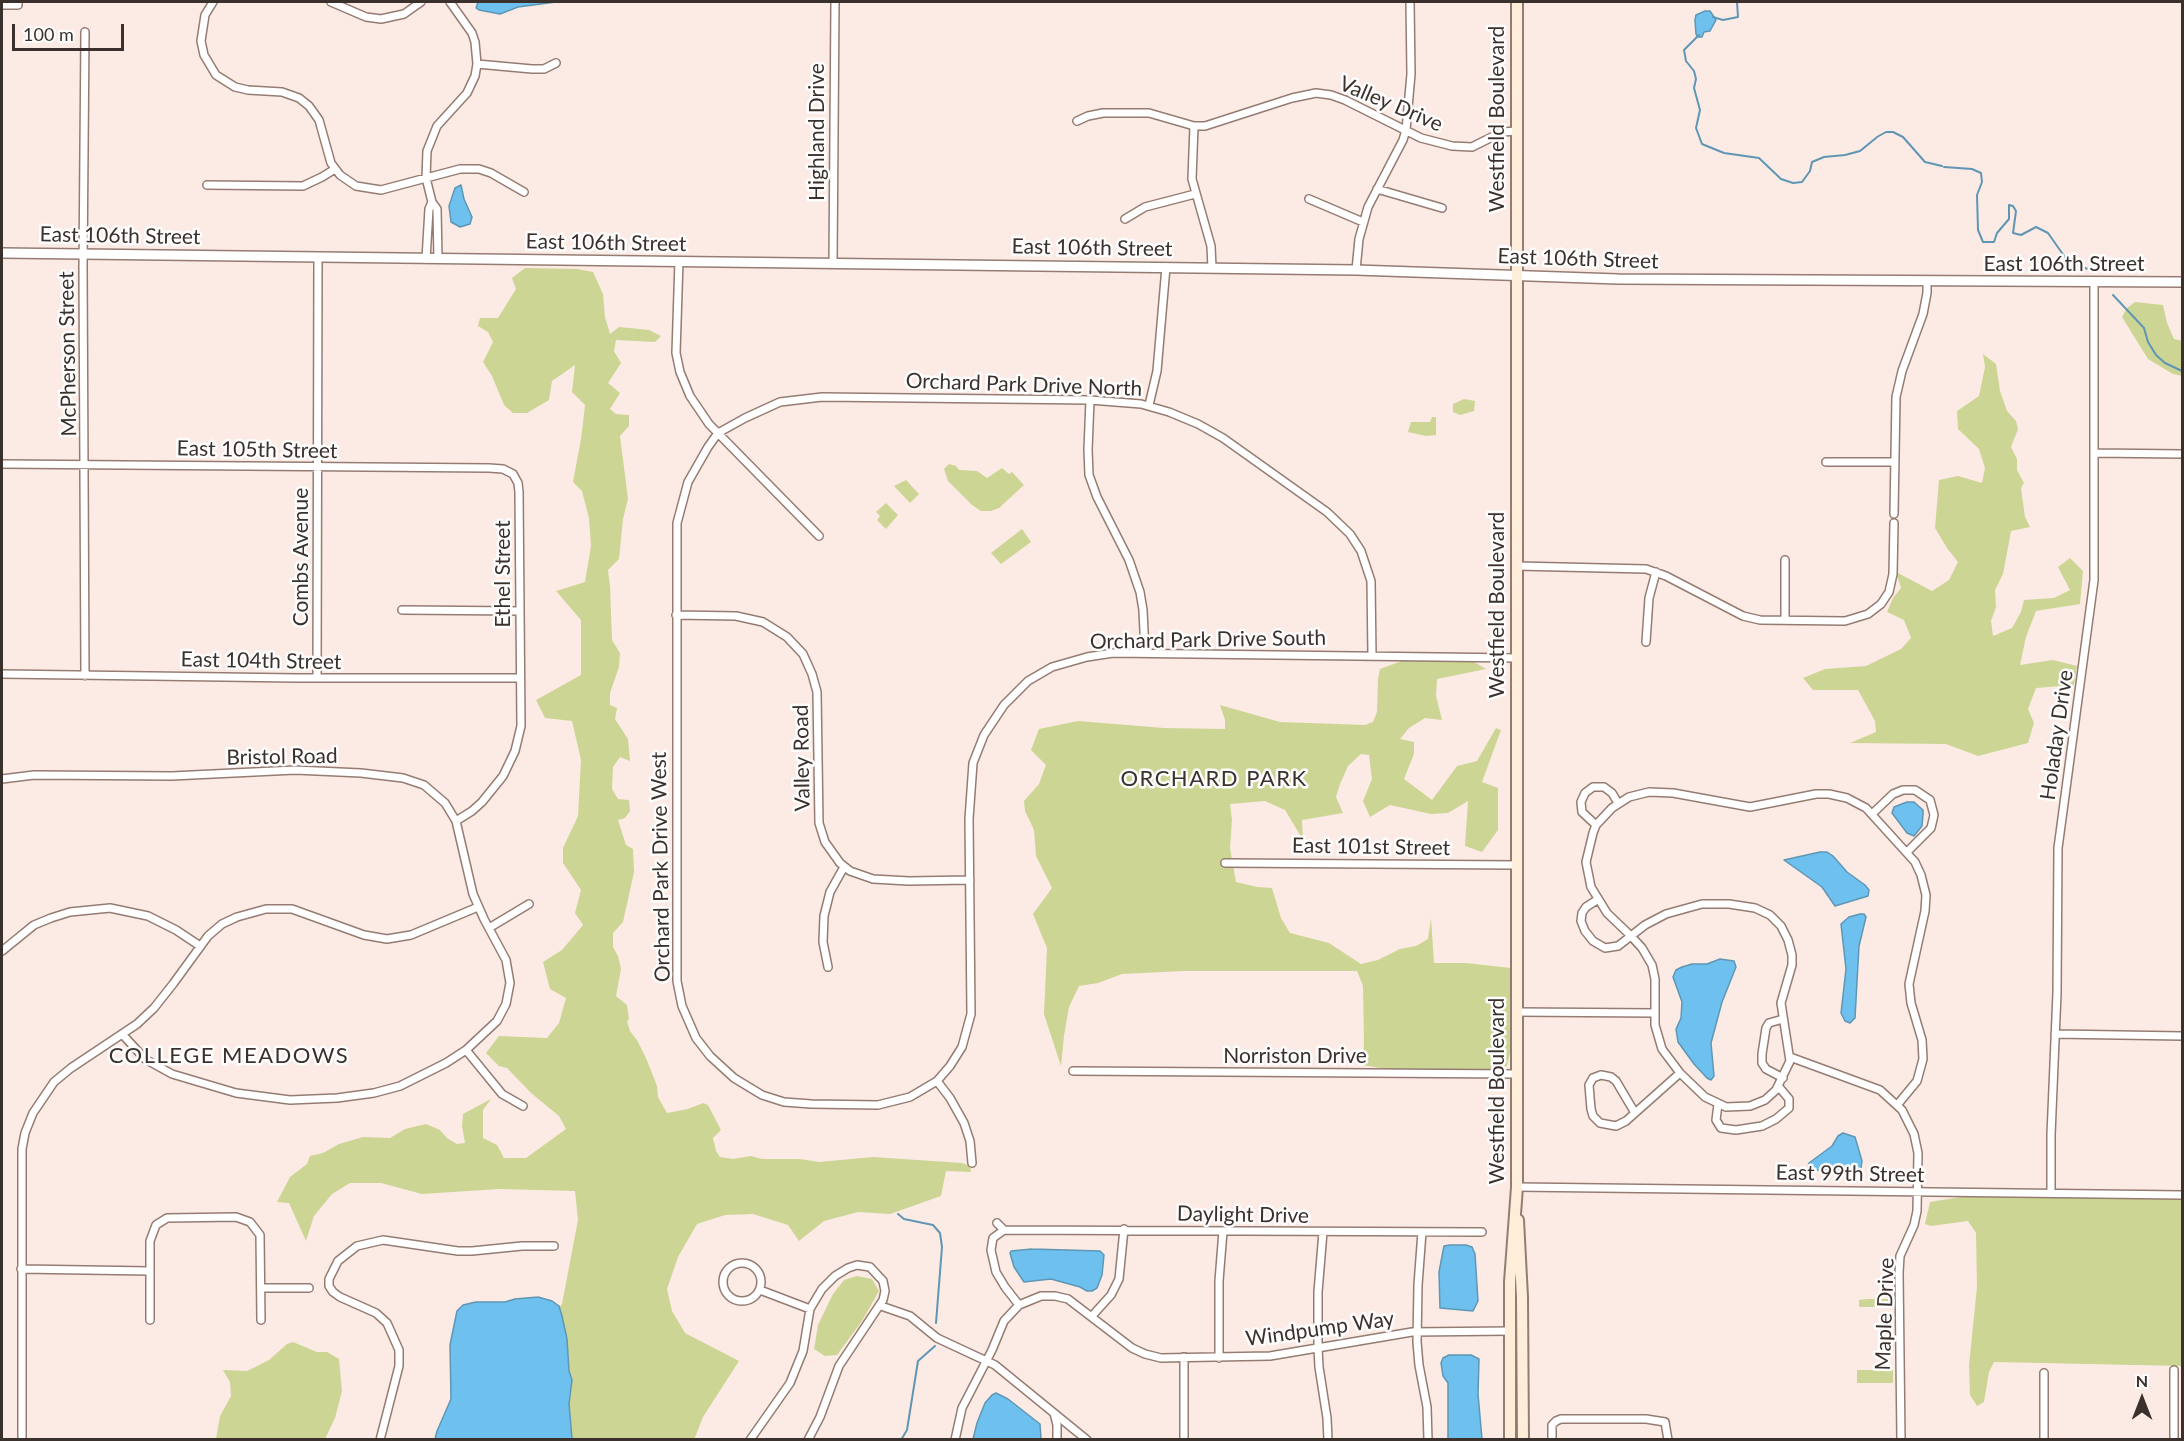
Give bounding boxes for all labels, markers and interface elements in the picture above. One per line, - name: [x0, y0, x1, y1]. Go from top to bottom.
- scale bar: [15, 12, 128, 50]
- text: 100 m: [23, 23, 74, 45]
- street label: Westfield Boulevard: [1484, 26, 1510, 212]
- street label: Highland Drive: [804, 63, 830, 201]
- street label: Valley Drive: [1335, 71, 1447, 137]
- street label: East 106th Street: [39, 222, 201, 250]
- street label: East 106th Street: [525, 229, 687, 257]
- street label: East 106th Street: [1011, 234, 1173, 262]
- street label: East 106th Street: [1497, 244, 1659, 274]
- street label: East 106th Street: [1984, 251, 2144, 277]
- street label: McPherson Street: [54, 271, 82, 437]
- street label: Orchard Park Drive North: [905, 368, 1143, 402]
- street label: East 105th Street: [176, 436, 338, 464]
- street label: Combs Avenue: [288, 488, 314, 626]
- street label: Westfield Boulevard: [1484, 512, 1510, 698]
- street label: Ethel Street: [490, 520, 516, 628]
- street label: Orchard Park Drive South: [1090, 625, 1326, 655]
- street label: East 104th Street: [180, 647, 342, 675]
- street label: Holaday Drive: [2035, 668, 2079, 802]
- street label: Valley Road: [788, 704, 816, 812]
- street label: Bristol Road: [226, 743, 338, 771]
- street label: Orchard Park Drive West: [646, 752, 676, 982]
- district label: ORCHARD PARK: [1120, 766, 1308, 792]
- street label: East 101st Street: [1292, 833, 1450, 861]
- street label: Westfield Boulevard: [1484, 998, 1510, 1184]
- district label: COLLEGE MEADOWS: [109, 1043, 349, 1069]
- street label: Norriston Drive: [1223, 1043, 1367, 1069]
- street label: East 99th Street: [1775, 1160, 1925, 1188]
- street label: Daylight Drive: [1177, 1201, 1309, 1229]
- street label: Maple Drive: [1870, 1257, 1900, 1371]
- street label: Windpump Way: [1244, 1306, 1396, 1352]
- north arrow: [2112, 1369, 2172, 1429]
- text: N: [2136, 1371, 2148, 1390]

